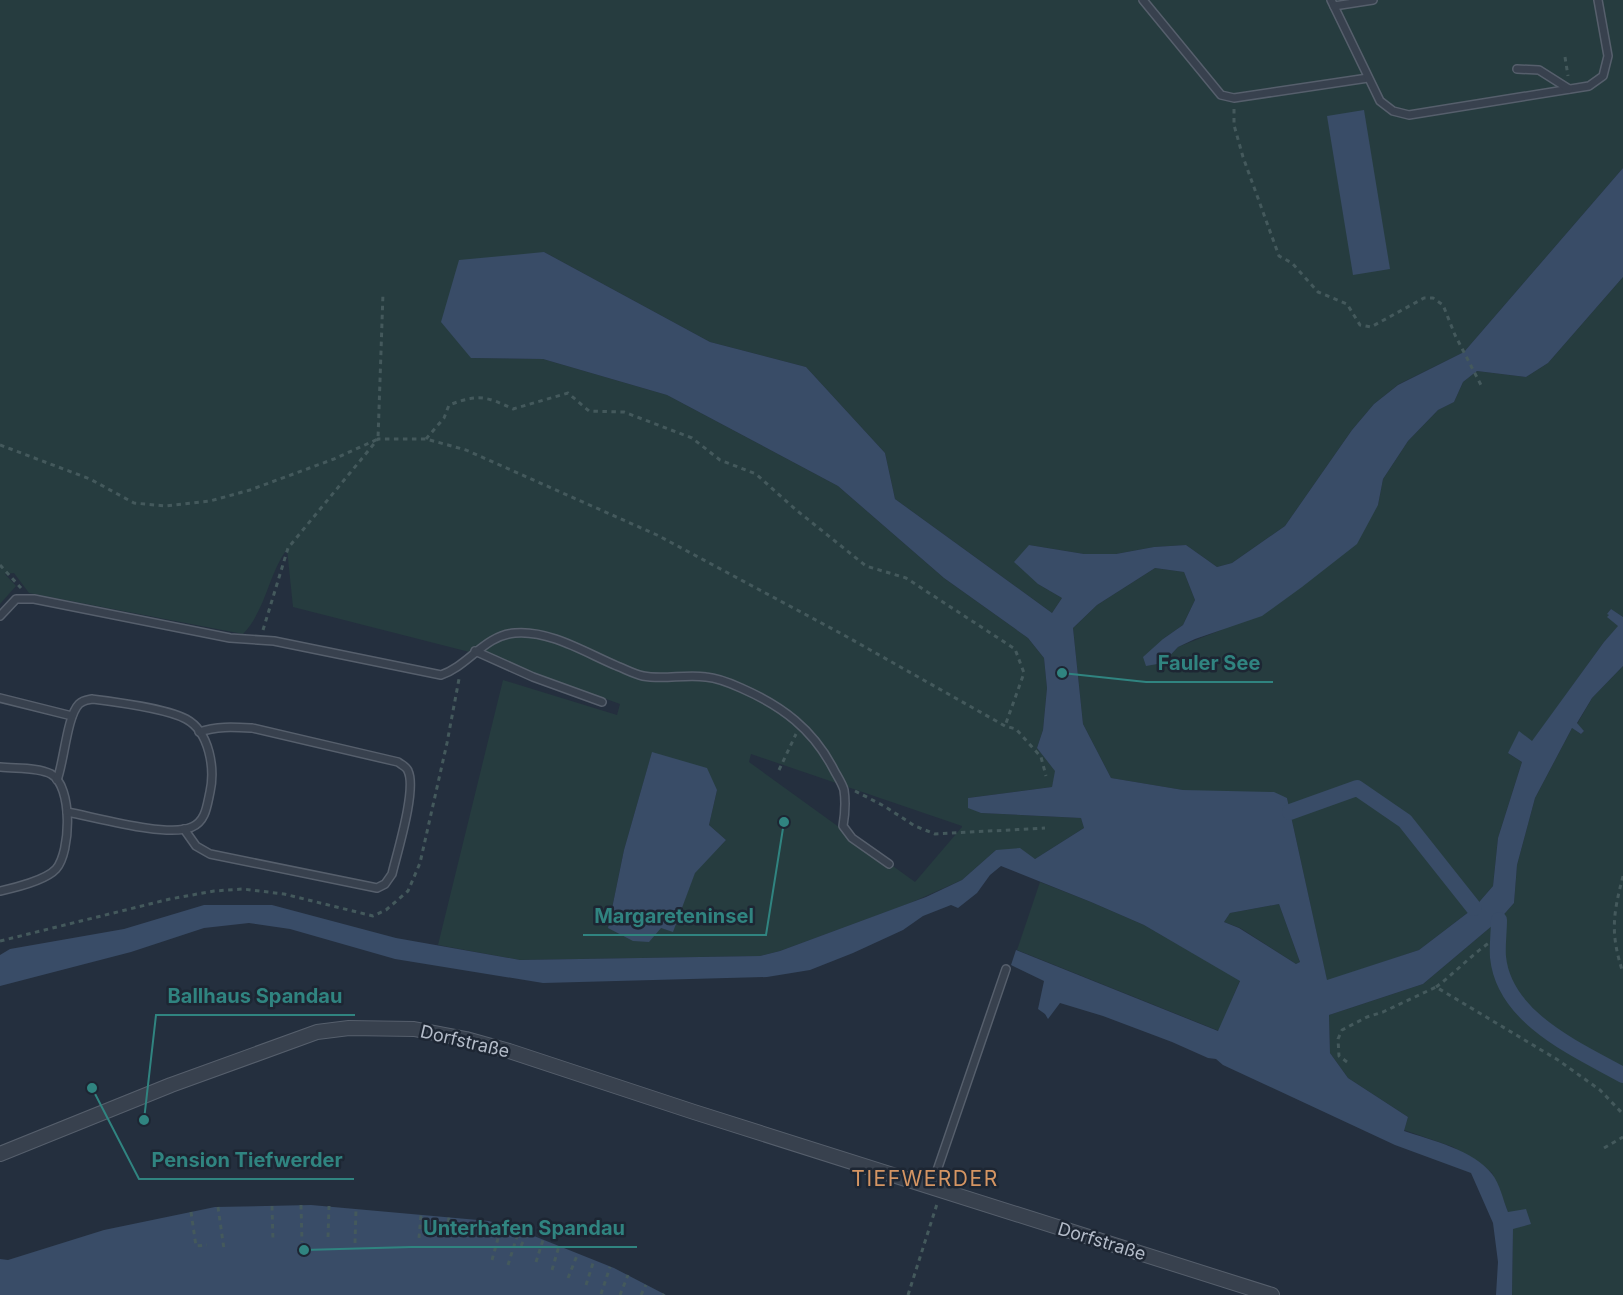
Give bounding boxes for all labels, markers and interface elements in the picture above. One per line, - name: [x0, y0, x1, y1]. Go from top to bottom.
- callout: Fauler See: [1146, 644, 1273, 682]
- text: Fauler See: [1158, 651, 1260, 675]
- callout: Margareteninsel: [583, 897, 766, 935]
- text: Margareteninsel: [594, 904, 754, 928]
- callout: Ballhaus Spandau: [156, 977, 355, 1015]
- text: Ballhaus Spandau: [168, 984, 342, 1008]
- street label: Dorfstraße: [418, 1021, 512, 1061]
- callout: Pension Tiefwerder: [139, 1141, 354, 1179]
- text: Pension Tiefwerder: [151, 1148, 343, 1172]
- district label: TIEFWERDER: [851, 1166, 999, 1191]
- callout: Unterhafen Spandau: [411, 1209, 637, 1247]
- text: Unterhafen Spandau: [423, 1216, 625, 1240]
- street label: Dorfstraße: [1055, 1218, 1149, 1264]

